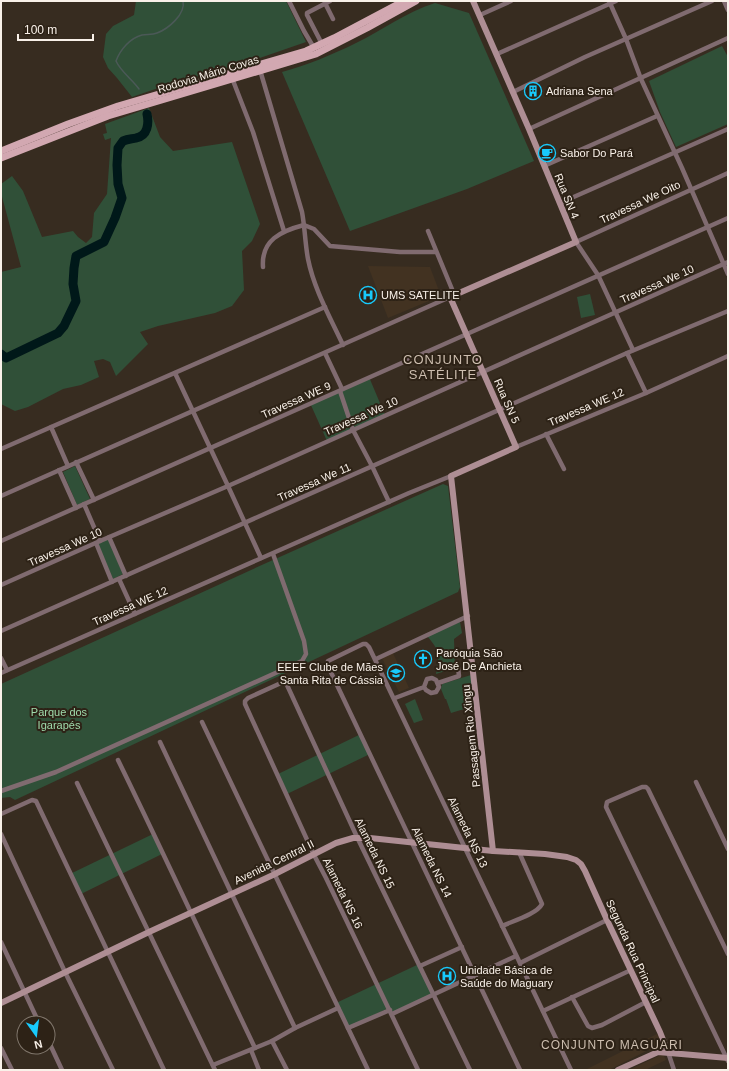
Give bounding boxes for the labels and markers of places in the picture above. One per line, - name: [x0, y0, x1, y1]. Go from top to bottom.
- building icon: Adriana Sena: [523, 81, 543, 101]
- place label: Adriana Sena: [546, 85, 614, 97]
- cafe icon: Sabor Do Pará: [537, 143, 557, 163]
- place label: Sabor Do Pará: [560, 147, 634, 159]
- hospital icon: UMS SATELITE: [358, 285, 378, 305]
- place label: UMS SATELITE: [381, 289, 460, 301]
- place label: Paróquia São José De Anchieta: [436, 647, 522, 672]
- church icon: Paróquia São José De Anchieta: [413, 649, 433, 669]
- place label: EEEF Clube de Mães Santa Rita de Cássia: [277, 661, 384, 686]
- school or university icon: EEEF Clube de Mães Santa Rita de Cássia: [386, 663, 406, 683]
- place label: Unidade Básica de Saúde do Maguary: [460, 964, 553, 989]
- hospital icon: Unidade Básica de Saúde do Maguary: [437, 966, 457, 986]

